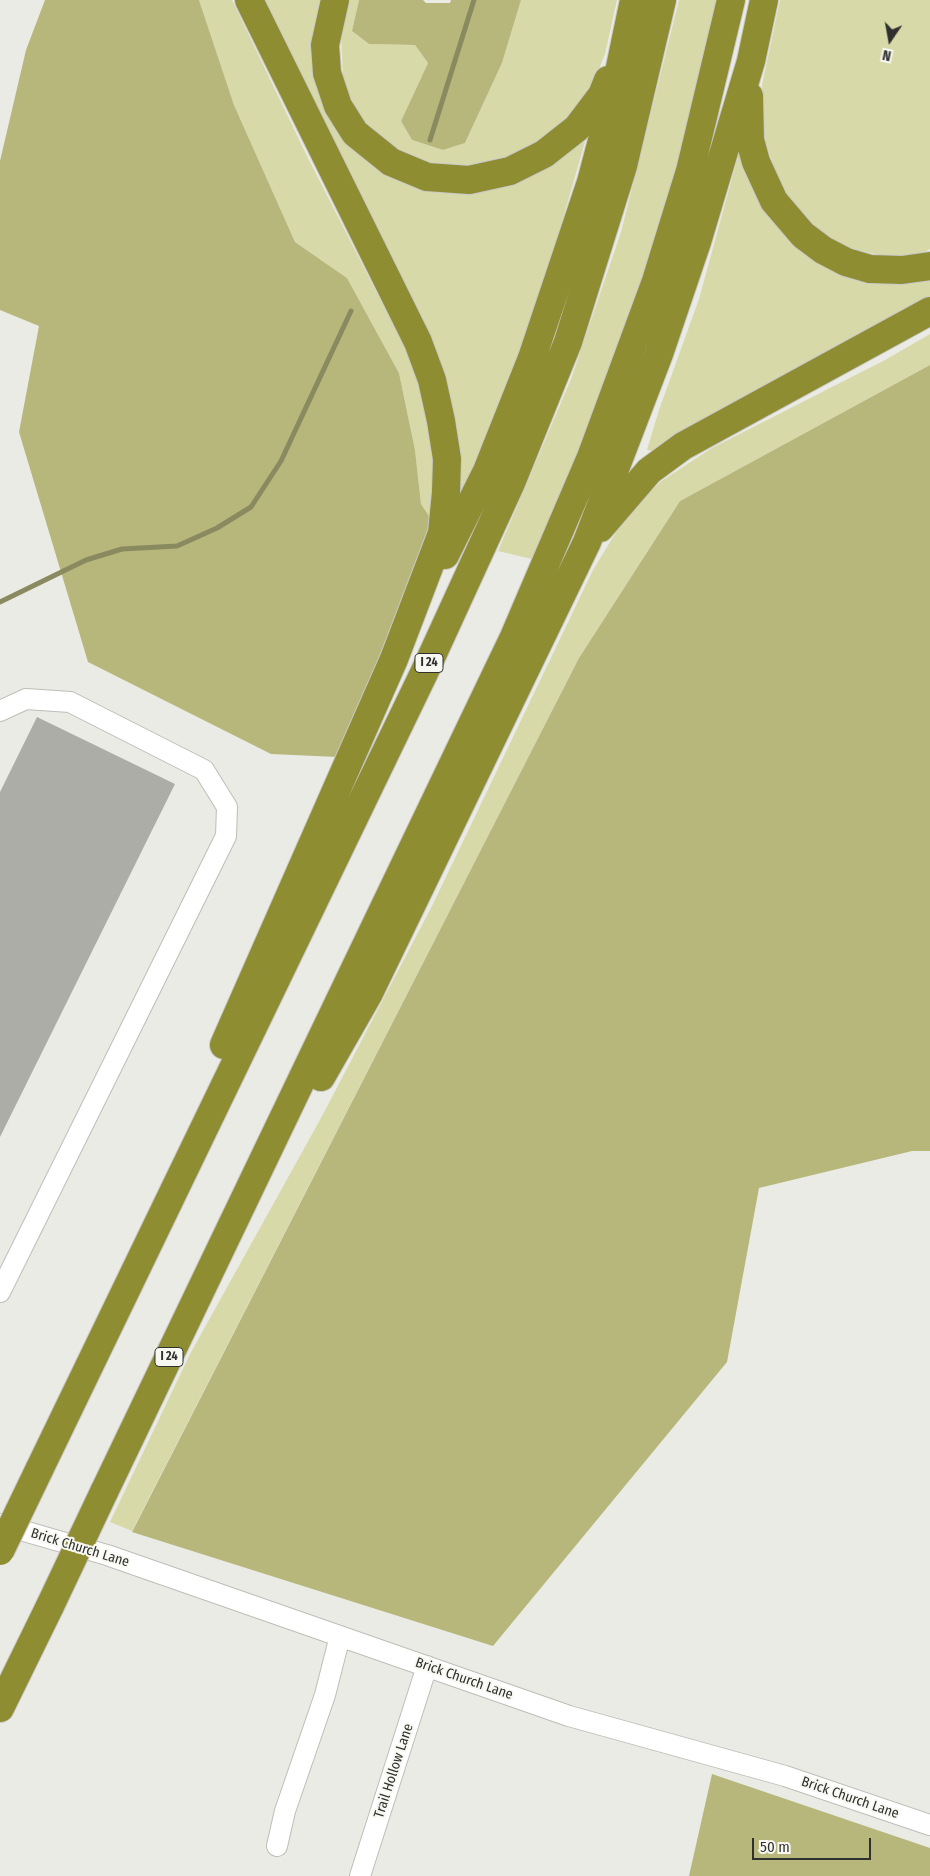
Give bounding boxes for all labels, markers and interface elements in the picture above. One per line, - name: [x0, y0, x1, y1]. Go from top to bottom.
- north arrow: [865, 15, 915, 65]
- text: N: [881, 46, 893, 64]
- road number: I 24: [415, 654, 443, 672]
- road number: I 24: [155, 1348, 183, 1366]
- street label: Brick Church Lane: [29, 1525, 131, 1571]
- street label: Brick Church Lane: [413, 1654, 515, 1704]
- street label: Trail Hollow Lane: [371, 1722, 417, 1820]
- street label: Brick Church Lane: [799, 1773, 901, 1823]
- scale bar: [755, 1828, 874, 1860]
- text: 50 m: [760, 1838, 790, 1856]

